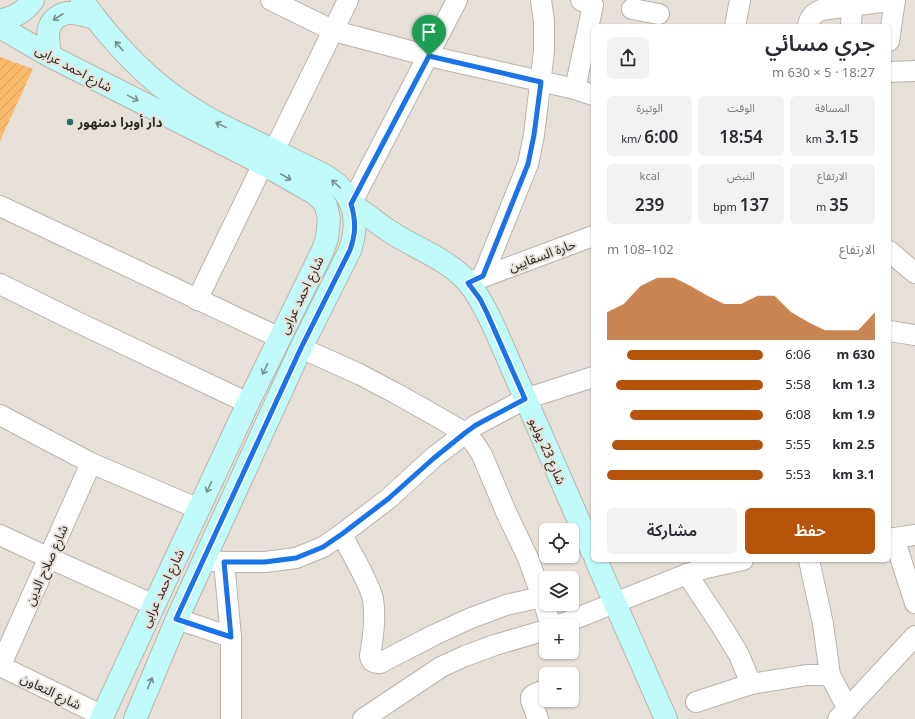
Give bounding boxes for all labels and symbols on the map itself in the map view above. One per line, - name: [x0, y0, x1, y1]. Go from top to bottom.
- one-way arrow: [53, 13, 64, 21]
- pin: [412, 15, 446, 56]
- street label: شارع احمد عرابى: [30, 37, 118, 101]
- one-way arrow: [114, 40, 123, 51]
- one-way arrow: [127, 95, 139, 103]
- place label: دار أوبرا دمنهور: [77, 109, 163, 137]
- marker: دار أوبرا دمنهور: [65, 117, 75, 127]
- one-way arrow: [215, 121, 227, 128]
- one-way arrow: [280, 174, 292, 182]
- one-way arrow: [331, 179, 342, 188]
- street label: حارة السقايين: [505, 231, 580, 281]
- street label: شارع احمد عرابى: [271, 251, 333, 340]
- one-way arrow: [261, 363, 268, 375]
- street label: شارع 23 يوليو: [520, 413, 574, 490]
- one-way arrow: [205, 481, 212, 493]
- street label: شارع صلاح الدين: [16, 520, 77, 611]
- street label: شارع احمد عرابى: [132, 544, 194, 633]
- street label: شارع التعاون: [15, 665, 86, 719]
- one-way arrow: [147, 677, 154, 689]

